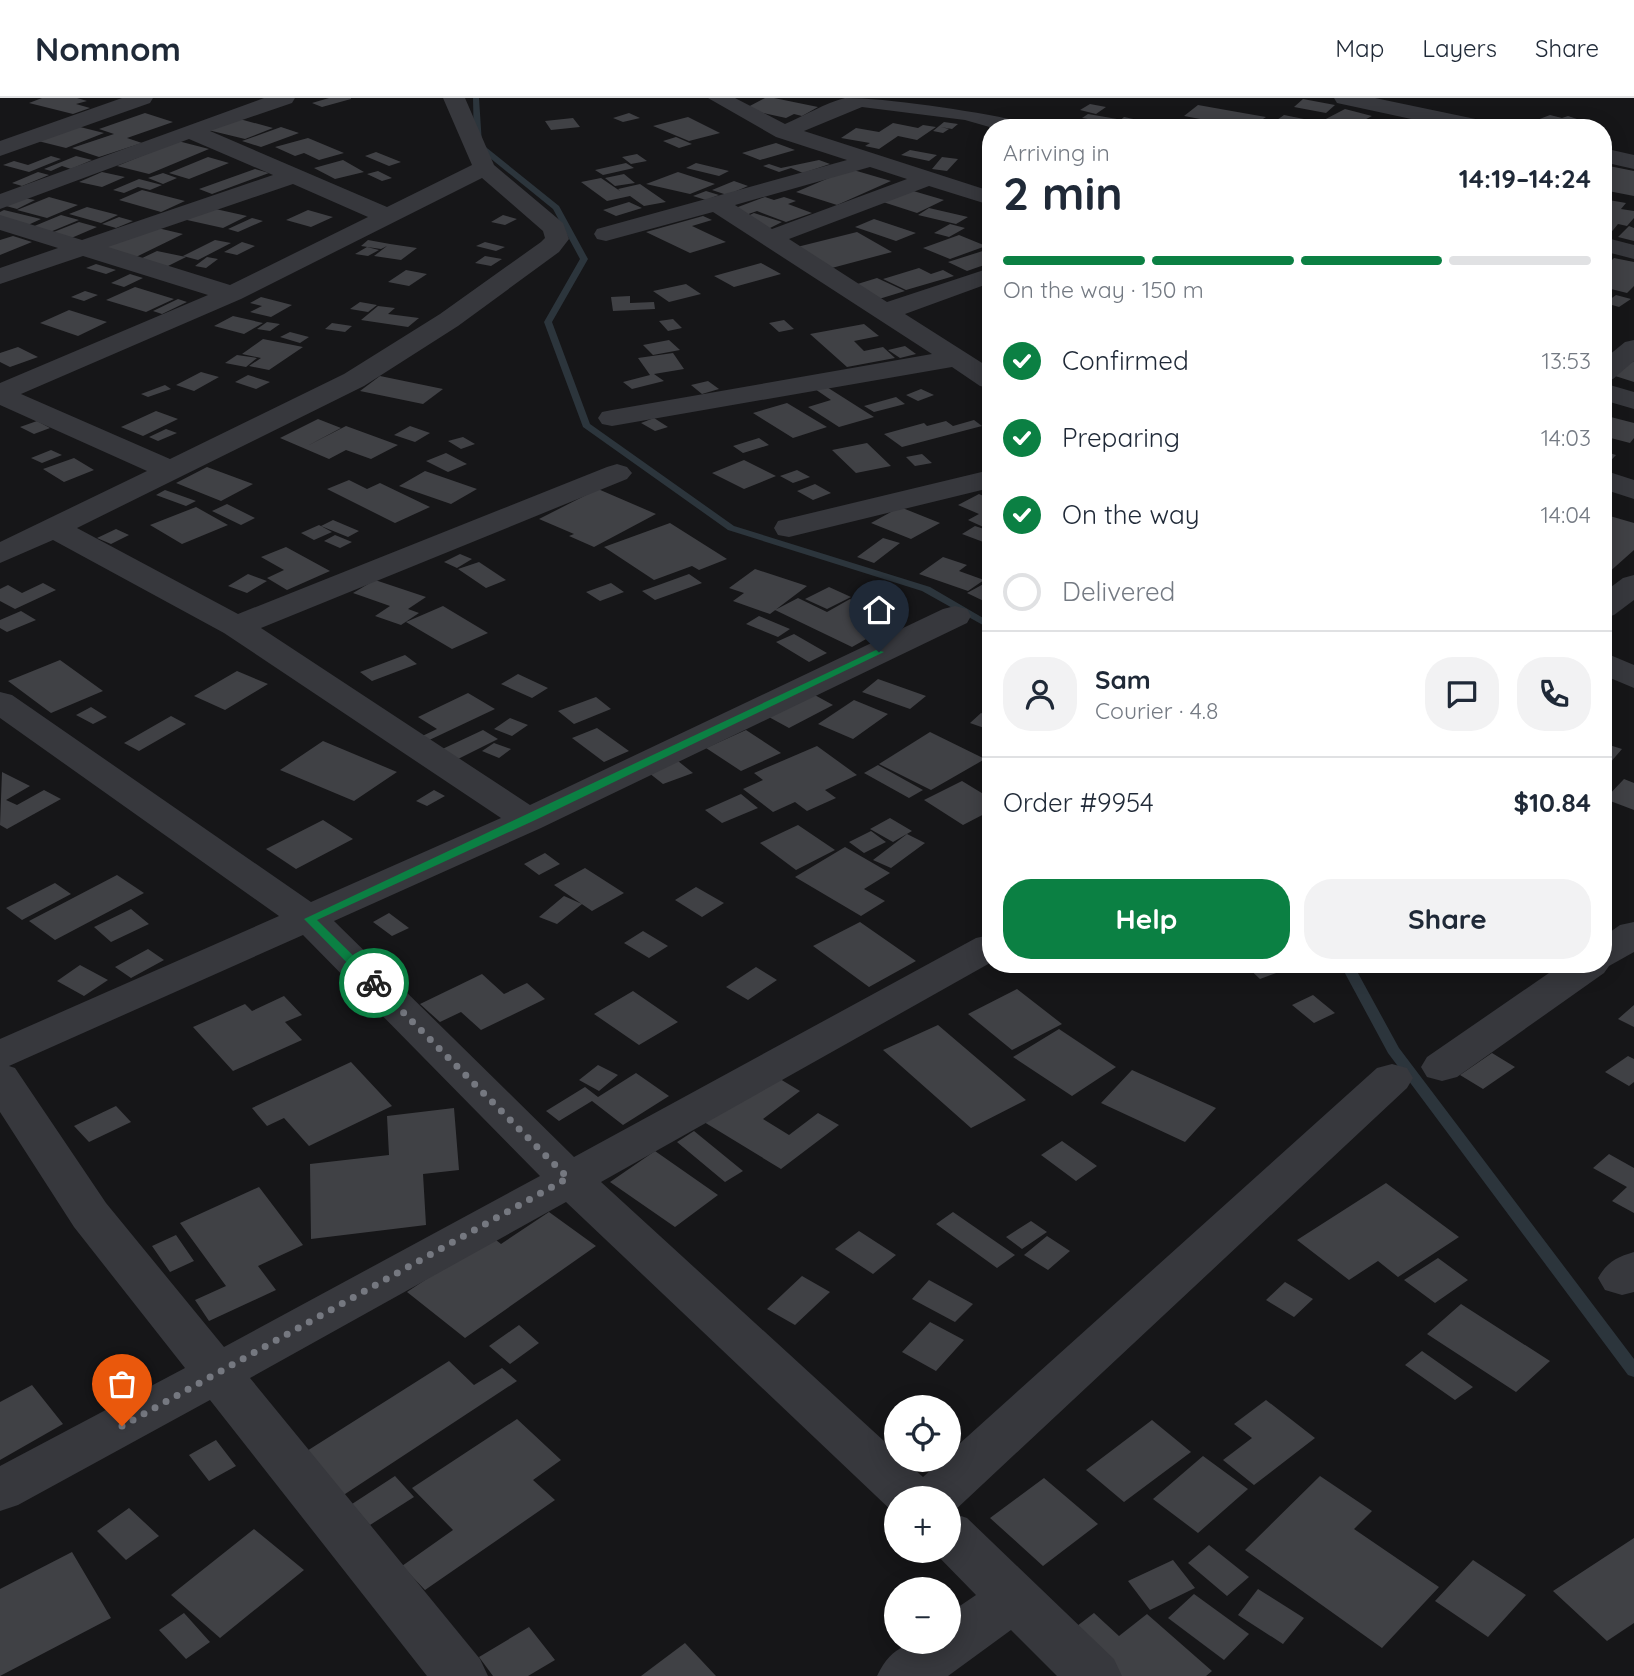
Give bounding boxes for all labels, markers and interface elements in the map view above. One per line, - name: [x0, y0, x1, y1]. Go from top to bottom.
- text: Nomnom: [35, 28, 181, 69]
- text: Map: [1335, 33, 1384, 63]
- text: Layers: [1422, 33, 1497, 63]
- text: Share: [1535, 33, 1599, 63]
- text: Arriving in: [1003, 138, 1110, 167]
- text: 14:19–14:24: [1459, 162, 1591, 195]
- text: 2 min: [1003, 164, 1123, 222]
- text: On the way · 150 m: [1003, 275, 1204, 304]
- icon: check: [1003, 342, 1041, 380]
- text: Confirmed: [1062, 344, 1189, 377]
- text: 13:53: [1542, 346, 1591, 375]
- icon: check: [1003, 419, 1041, 457]
- text: Preparing: [1062, 421, 1180, 454]
- text: 14:03: [1541, 423, 1591, 452]
- icon: check: [1003, 496, 1041, 534]
- text: On the way: [1062, 498, 1200, 531]
- text: 14:04: [1541, 500, 1591, 529]
- text: Delivered: [1062, 575, 1175, 608]
- pin: [849, 580, 909, 652]
- icon: home: [860, 591, 898, 629]
- button: person: [1003, 657, 1077, 731]
- button: chat: [1425, 657, 1499, 731]
- button: phone: [1517, 657, 1591, 731]
- text: Sam: [1095, 663, 1151, 696]
- text: Courier · 4.8: [1095, 696, 1218, 725]
- text: Order #9954: [1003, 786, 1154, 819]
- text: $10.84: [1513, 786, 1591, 819]
- button: Help: [1003, 879, 1290, 959]
- button: Share: [1304, 879, 1591, 959]
- courier: [339, 948, 409, 1018]
- icon: bike: [355, 964, 393, 1002]
- pin: [92, 1354, 152, 1426]
- icon: bag: [103, 1365, 141, 1403]
- map controls: [884, 1395, 961, 1654]
- button: locate: [884, 1395, 961, 1472]
- button: +: [884, 1486, 961, 1563]
- button: −: [884, 1577, 961, 1654]

